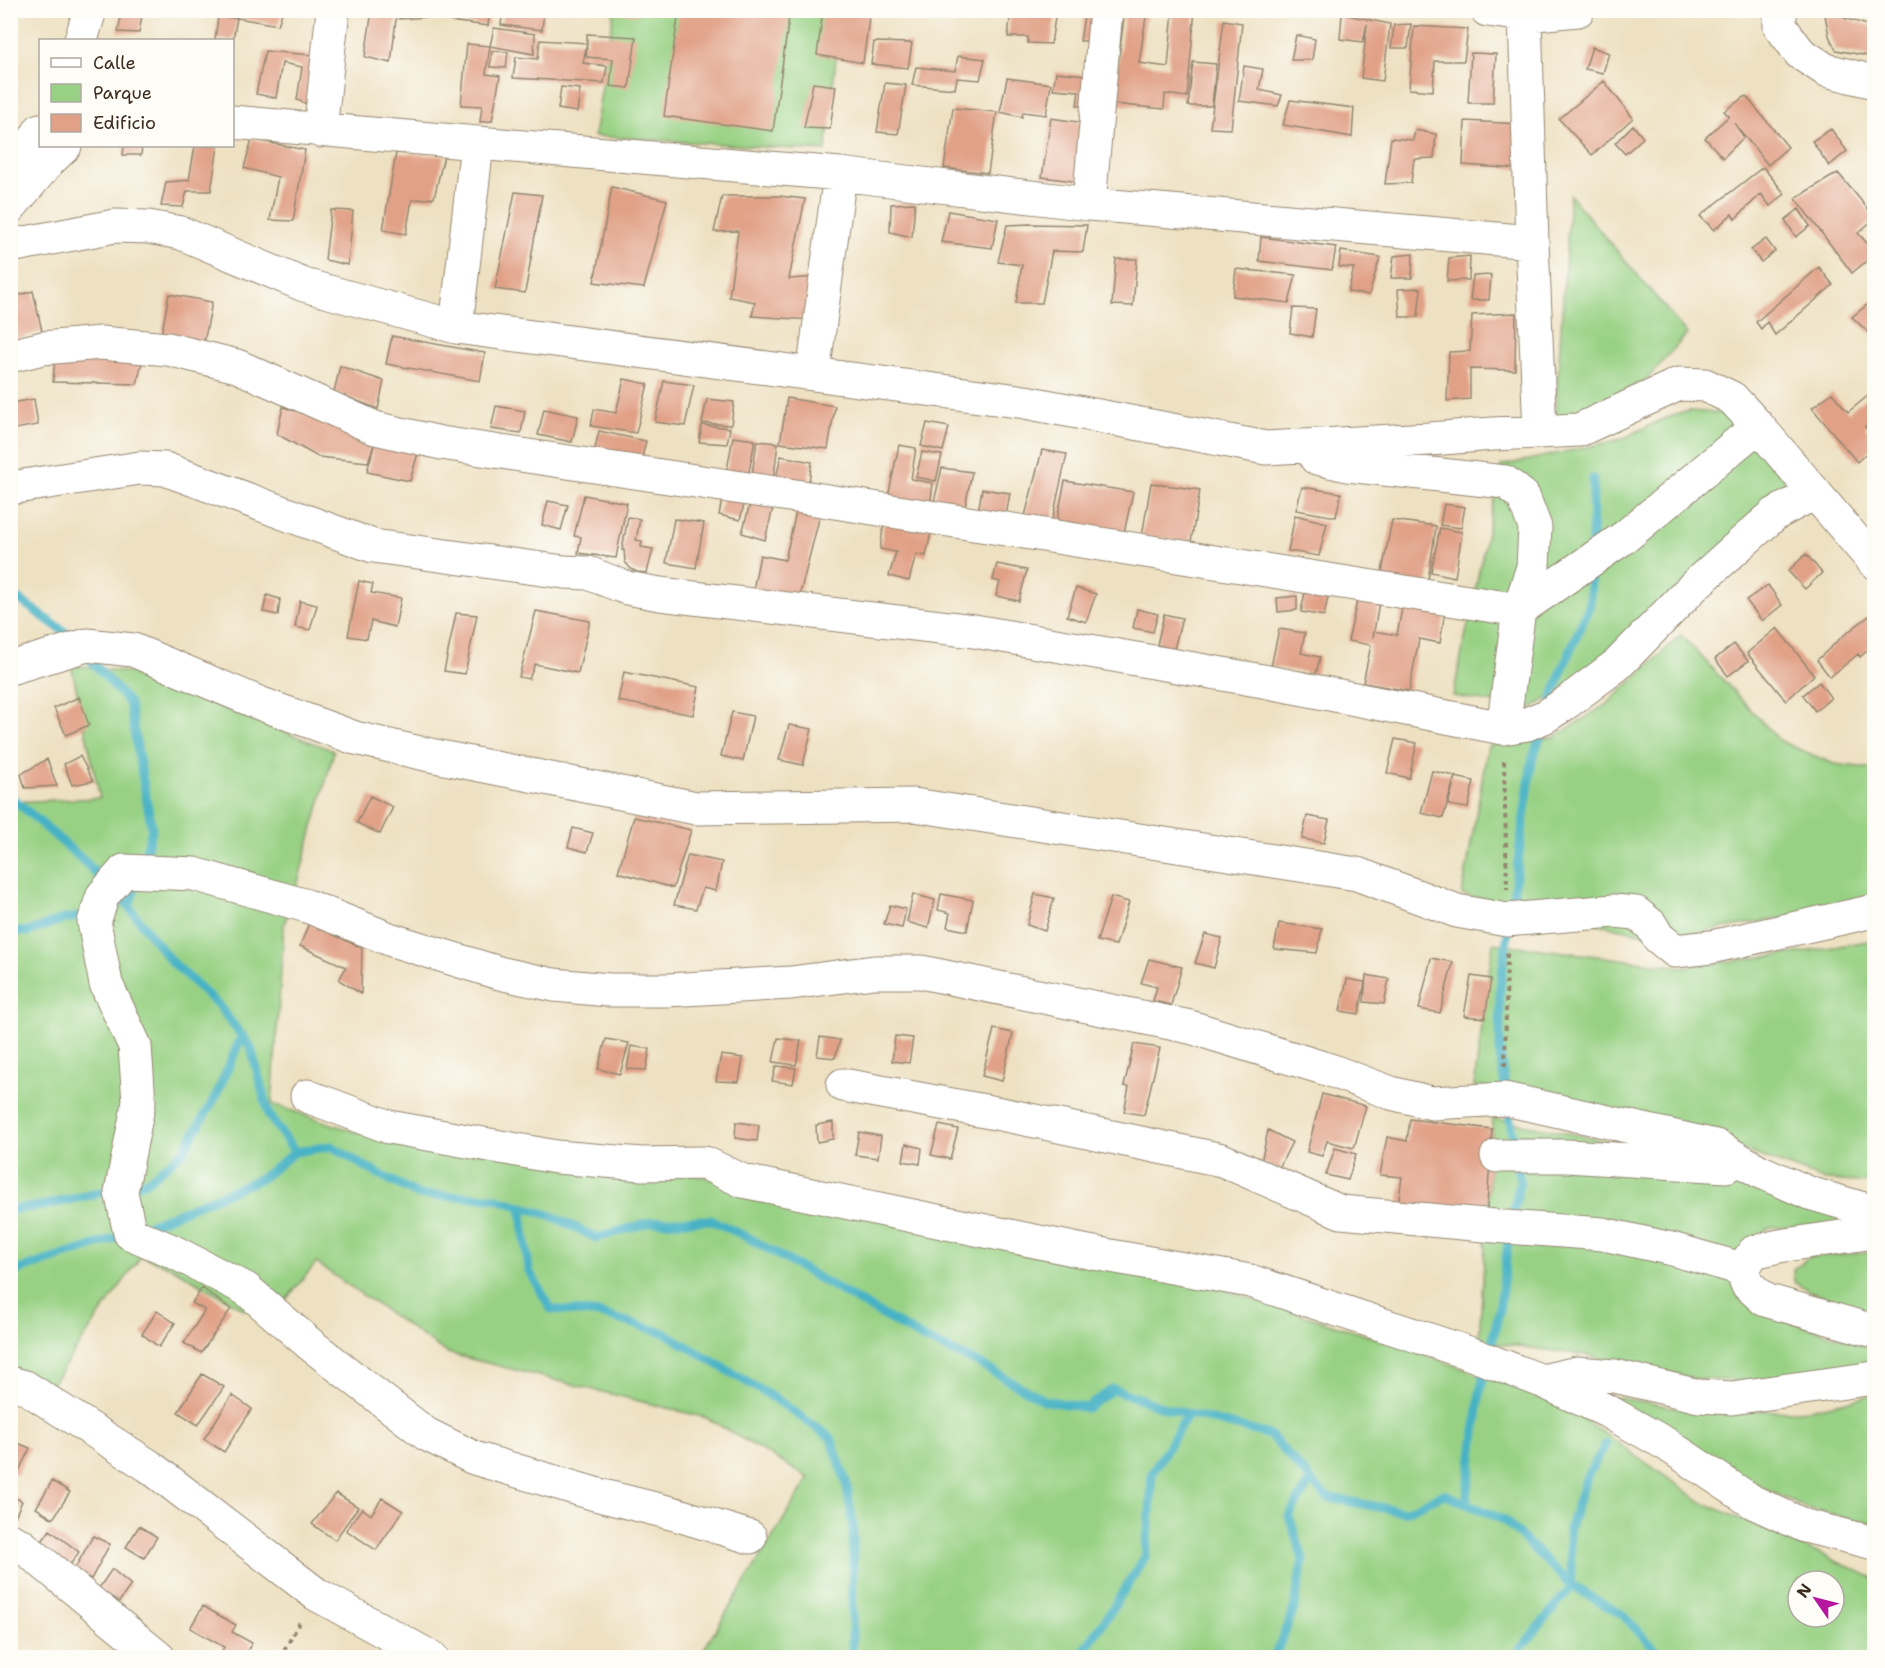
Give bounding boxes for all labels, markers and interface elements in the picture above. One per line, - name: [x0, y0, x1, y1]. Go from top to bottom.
- legend: [39, 39, 234, 147]
- text: Calle: [93, 51, 136, 75]
- text: Parque: [93, 81, 152, 105]
- text: Edificio: [93, 111, 156, 135]
- north arrow: [1786, 1569, 1846, 1629]
- text: N: [1792, 1579, 1816, 1602]

